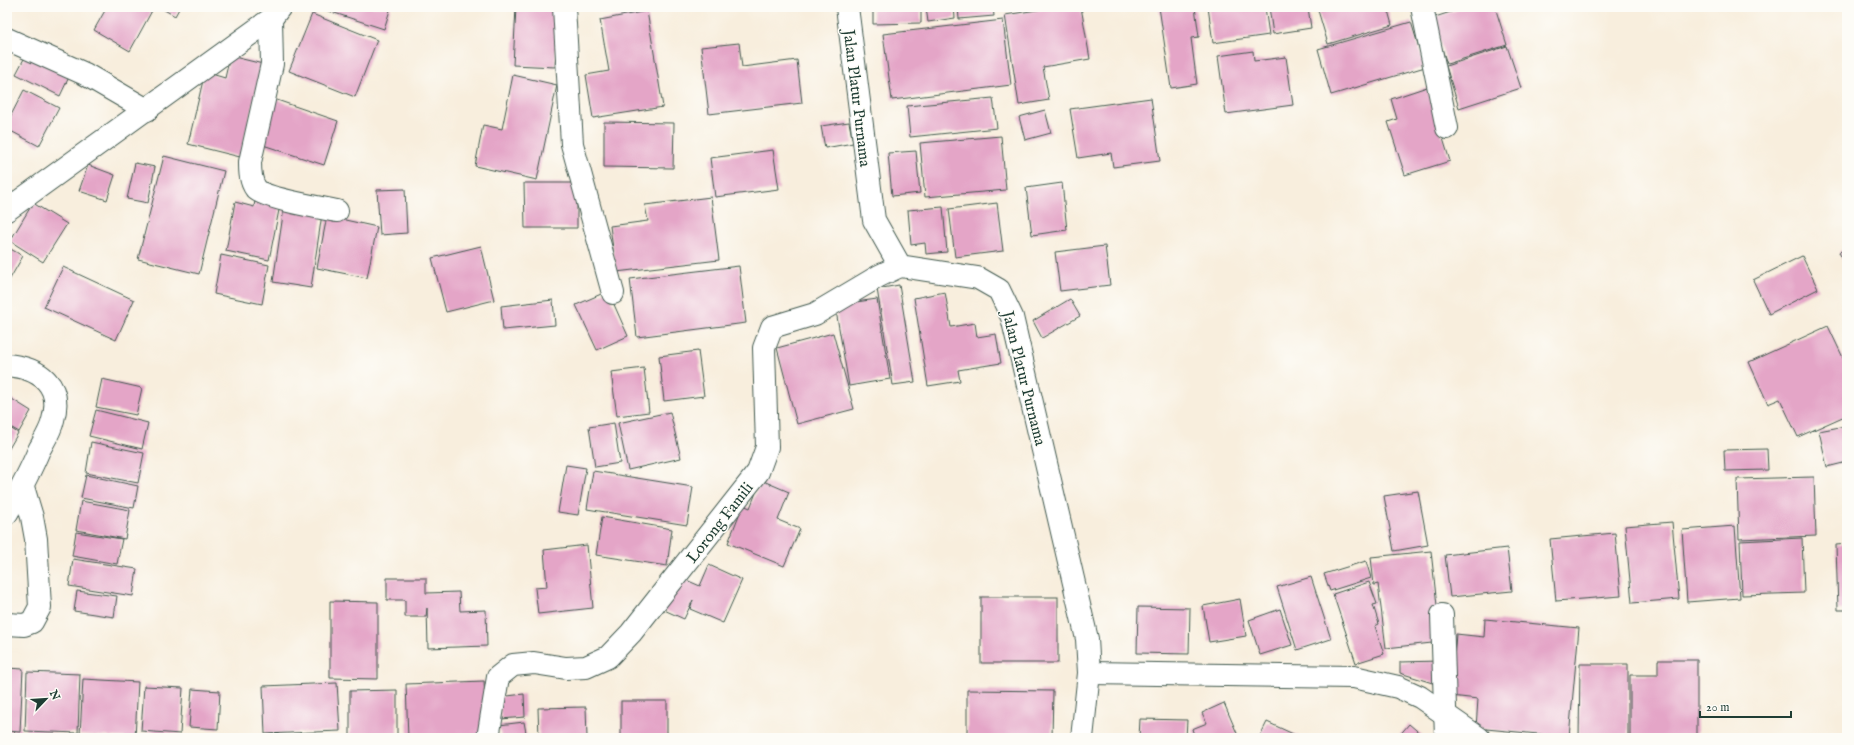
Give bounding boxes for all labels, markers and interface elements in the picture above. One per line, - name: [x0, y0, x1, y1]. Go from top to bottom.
- street label: Jalan Platur Purnama: [837, 26, 874, 168]
- street label: Jalan Platur Purnama: [996, 307, 1049, 448]
- street label: Lorong Famili: [683, 479, 758, 568]
- north arrow: [26, 679, 66, 719]
- text: N: [45, 687, 63, 703]
- scale bar: [1700, 693, 1791, 719]
- text: 20 m: [1706, 700, 1729, 715]

